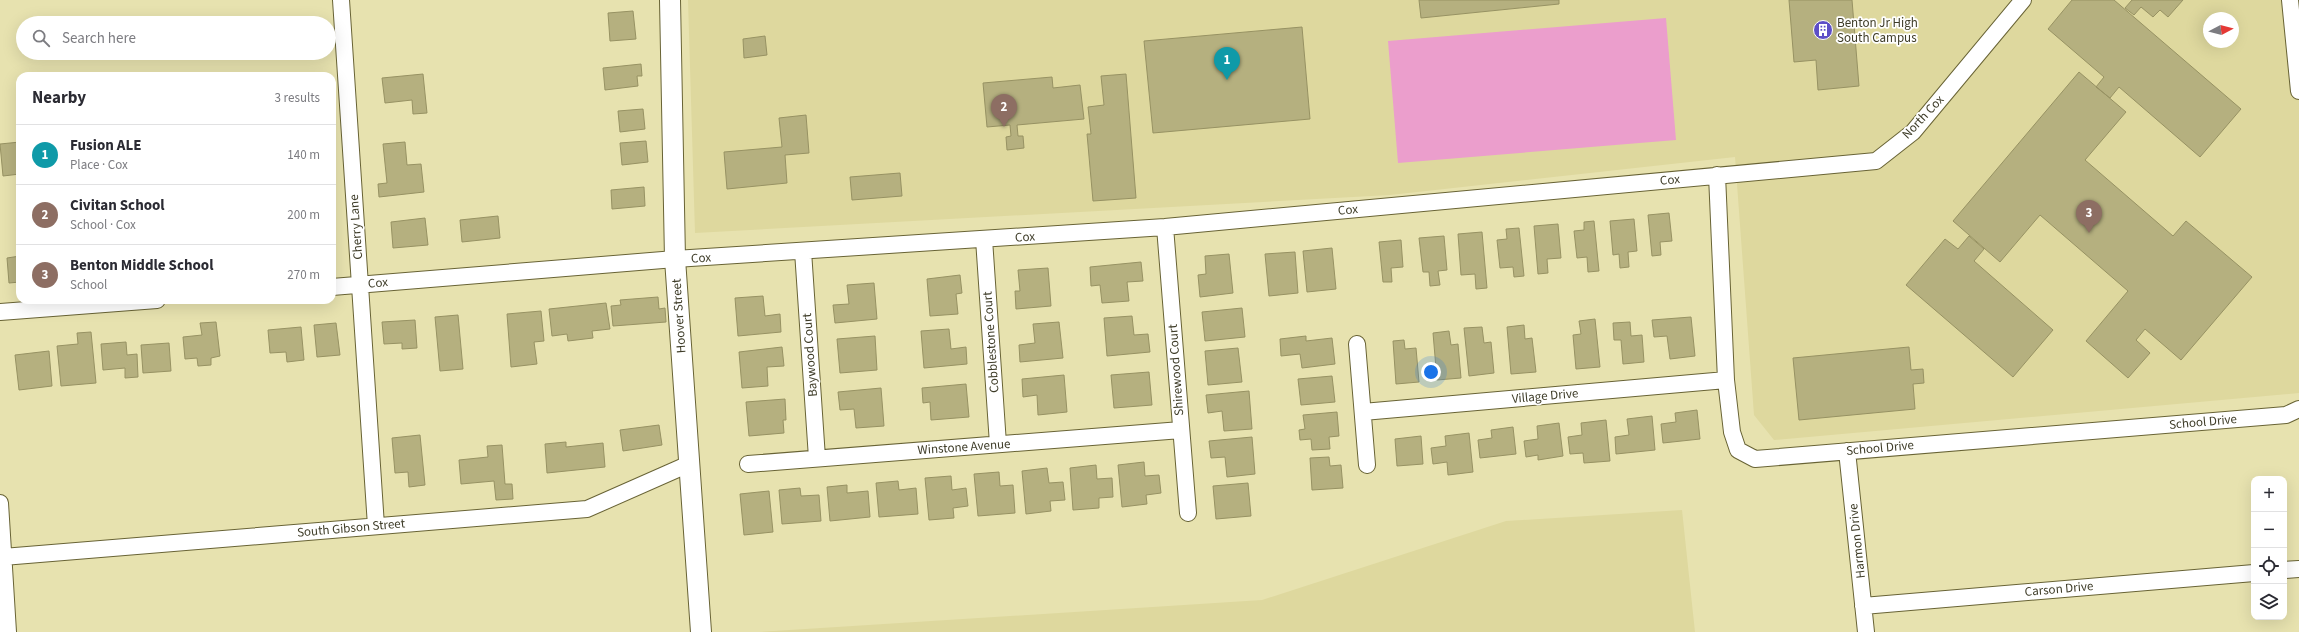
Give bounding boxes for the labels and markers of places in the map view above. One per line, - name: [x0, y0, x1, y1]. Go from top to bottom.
- place label: Benton Jr High South Campus: [1837, 14, 1918, 47]
- building icon: Benton Jr High South Campus: [1812, 19, 1834, 41]
- pin: 1: [1214, 47, 1240, 80]
- pin: 2: [991, 94, 1017, 127]
- pin: 3: [2076, 200, 2102, 233]

